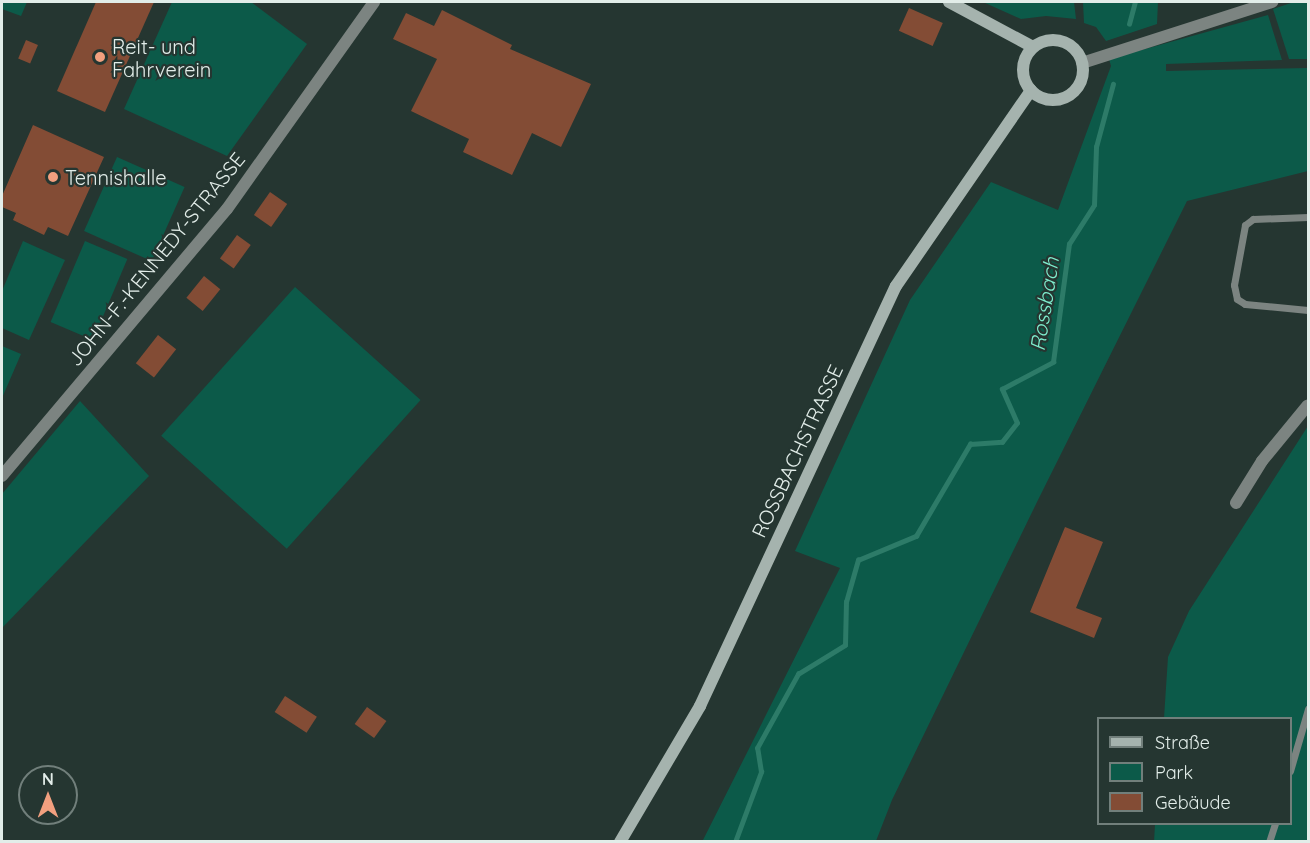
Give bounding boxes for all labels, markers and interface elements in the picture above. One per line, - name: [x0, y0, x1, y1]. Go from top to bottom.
- place label: Reit- und Fahrverein: [112, 34, 211, 81]
- marker: Reit- und Fahrverein: [93, 50, 107, 64]
- street label: JOHN-F.-KENNEDY-STRASSE: [62, 147, 250, 371]
- place label: Tennishalle: [65, 165, 167, 189]
- marker: Tennishalle: [46, 170, 60, 184]
- water label: Rossbach: [1024, 255, 1064, 353]
- street label: ROSSBACHSTRASSE: [746, 361, 848, 541]
- legend: [1097, 717, 1292, 825]
- text: Straße: [1155, 731, 1210, 754]
- text: Park: [1155, 761, 1193, 784]
- north arrow: [18, 765, 78, 825]
- text: N: [42, 769, 54, 789]
- text: Gebäude: [1155, 791, 1231, 814]

